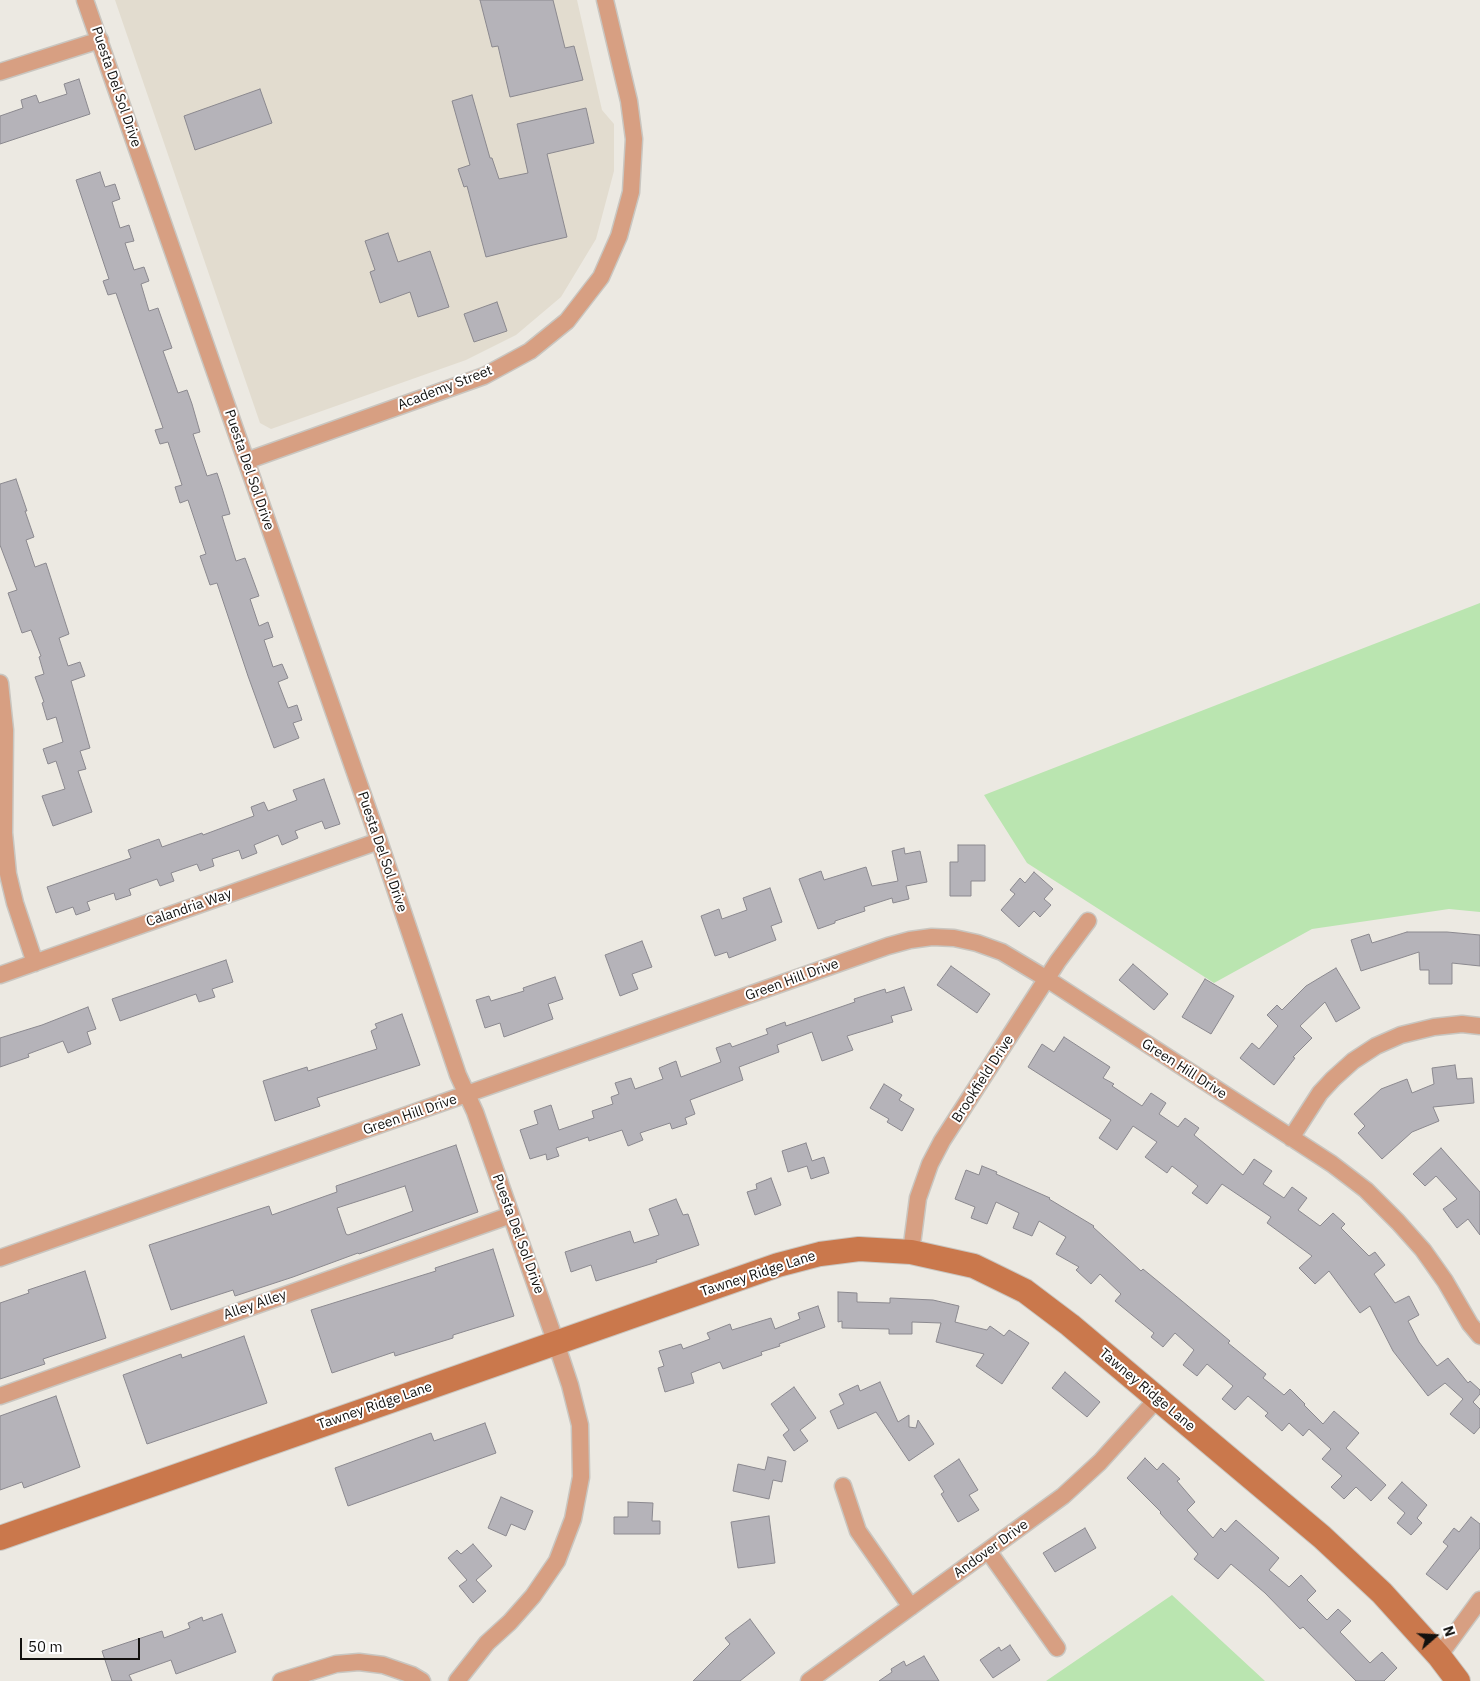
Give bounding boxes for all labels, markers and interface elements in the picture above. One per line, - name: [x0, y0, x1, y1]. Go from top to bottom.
- street label: Puesta Del Sol Drive: [87, 25, 145, 149]
- street label: Academy Street: [395, 362, 495, 414]
- street label: Puesta Del Sol Drive: [220, 408, 278, 532]
- street label: Puesta Del Sol Drive: [353, 790, 411, 914]
- street label: Calandria Way: [144, 885, 234, 931]
- street label: Green Hill Drive: [743, 955, 841, 1005]
- street label: Brookfield Drive: [949, 1032, 1017, 1126]
- street label: Green Hill Drive: [1138, 1035, 1230, 1103]
- street label: Green Hill Drive: [361, 1091, 459, 1139]
- street label: Puesta Del Sol Drive: [489, 1172, 547, 1296]
- street label: Tawney Ridge Lane: [698, 1247, 818, 1301]
- street label: Alley Alley: [221, 1286, 289, 1324]
- street label: Tawney Ridge Lane: [1096, 1345, 1198, 1435]
- street label: Tawney Ridge Lane: [316, 1379, 434, 1433]
- street label: Andover Drive: [950, 1516, 1032, 1582]
- north arrow: [1410, 1611, 1460, 1661]
- text: N: [1439, 1623, 1459, 1639]
- scale bar: [22, 1628, 142, 1660]
- text: 50 m: [28, 1637, 63, 1656]

